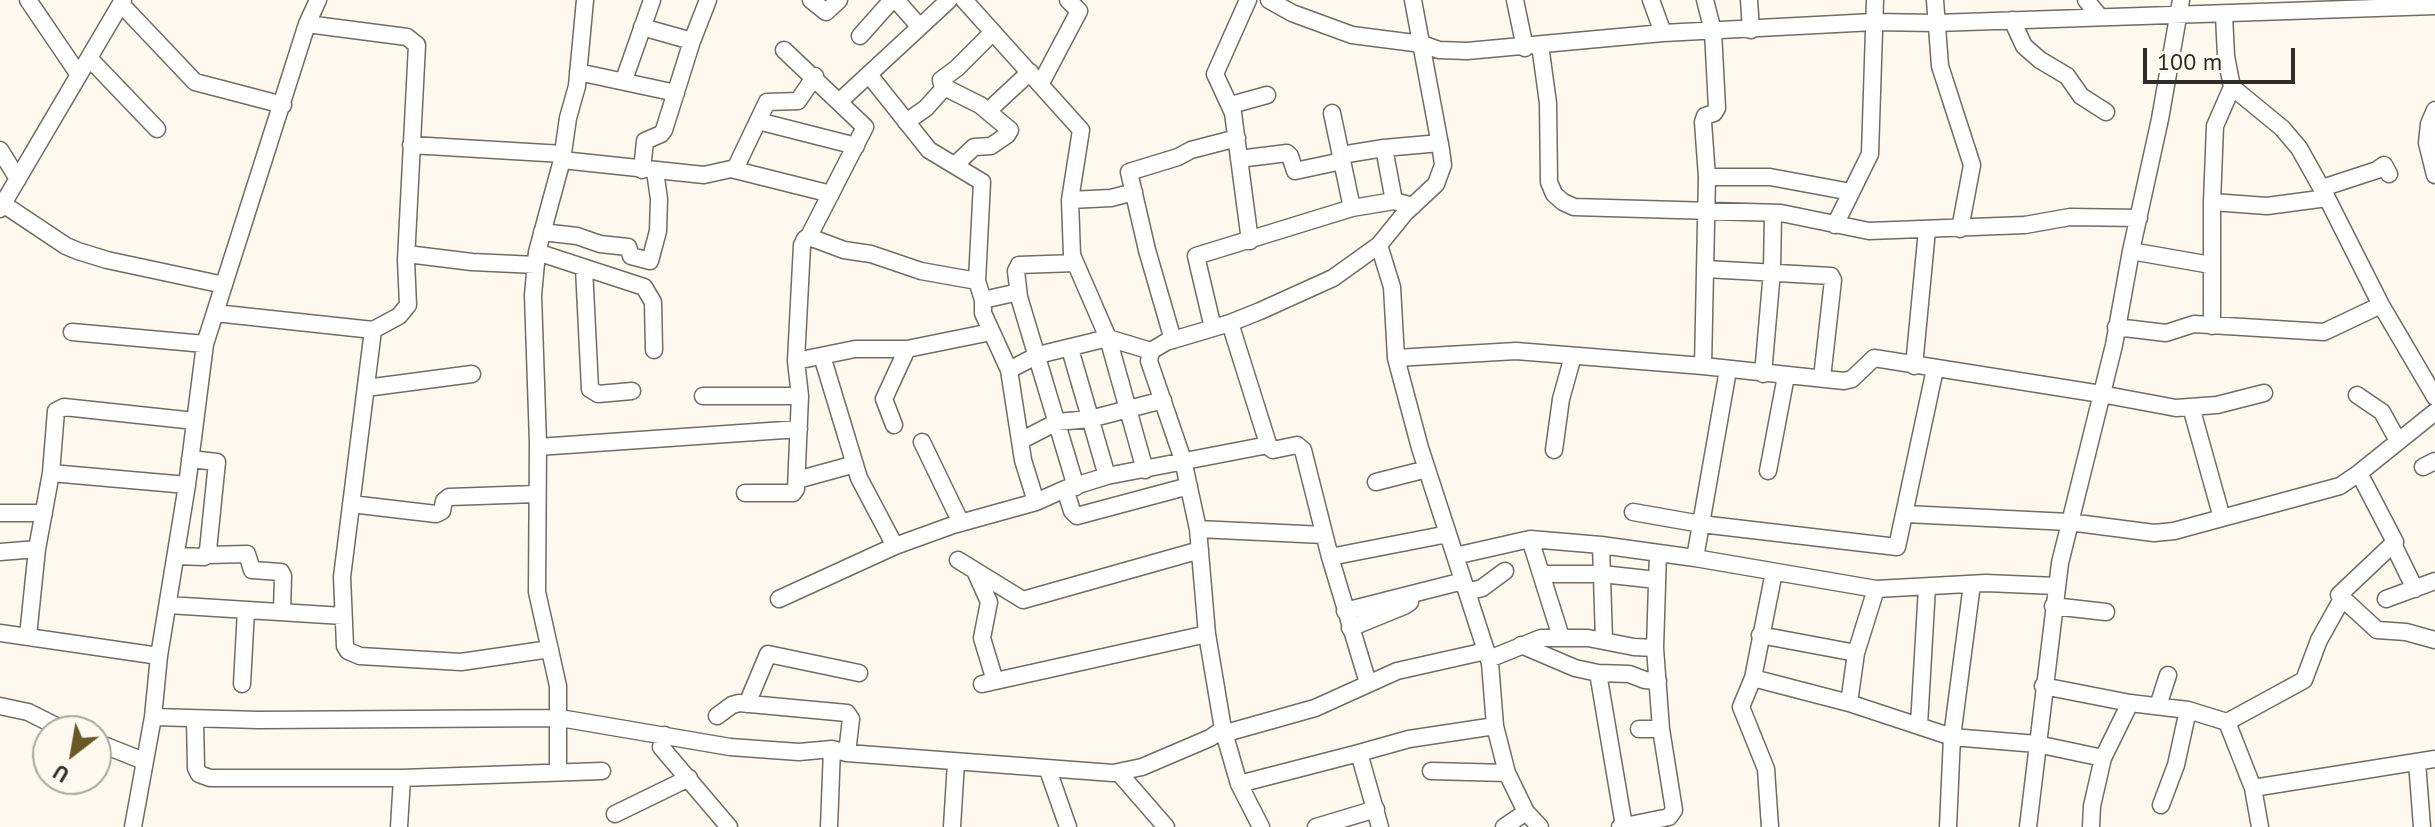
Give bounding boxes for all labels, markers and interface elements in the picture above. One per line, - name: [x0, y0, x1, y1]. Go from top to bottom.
- scale bar: [2147, 32, 2299, 82]
- text: 100 m: [2157, 46, 2222, 77]
- north arrow: [32, 715, 112, 795]
- text: U: [48, 758, 74, 789]

